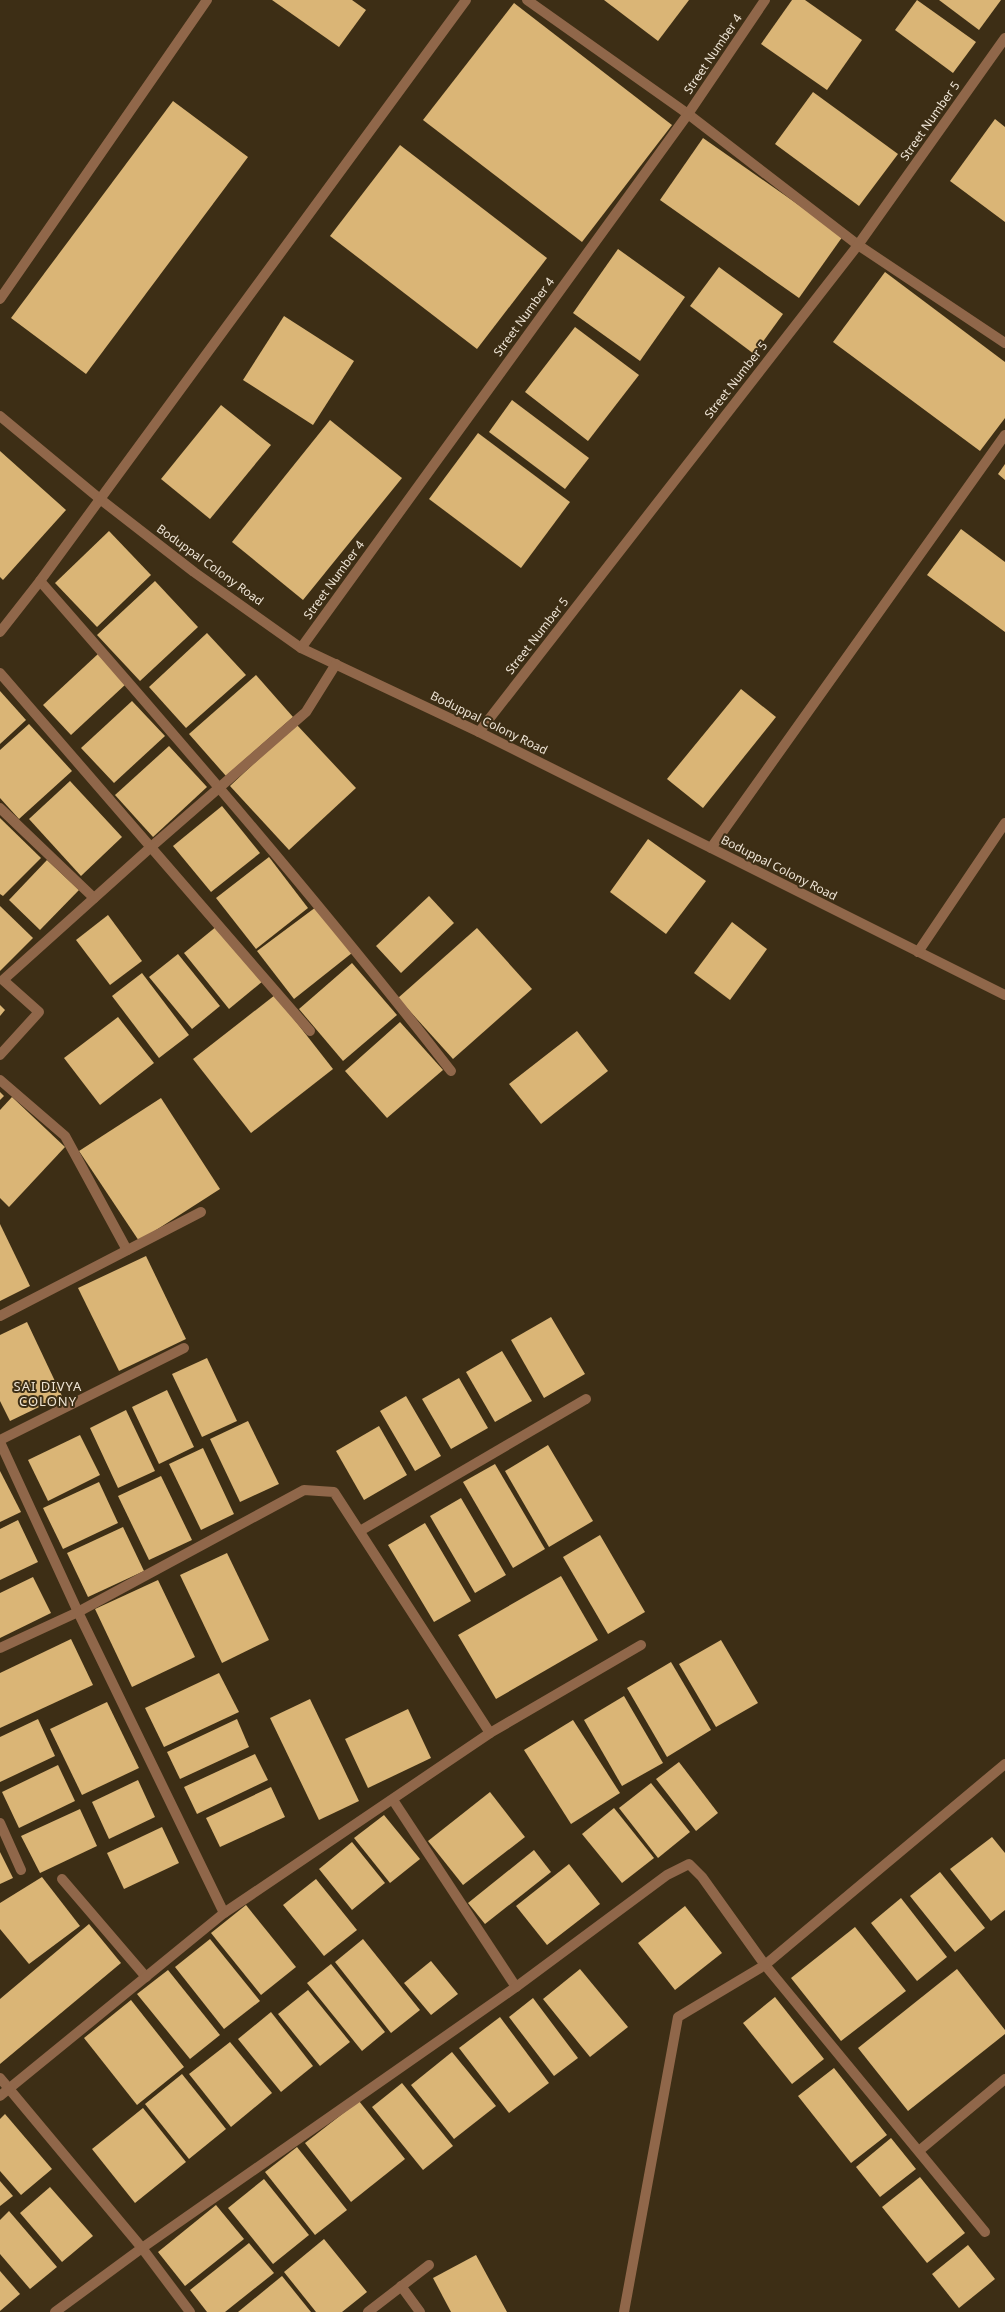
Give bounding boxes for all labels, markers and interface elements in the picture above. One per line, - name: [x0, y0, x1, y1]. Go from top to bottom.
- street label: Street Number 4: [679, 10, 746, 97]
- street label: Street Number 5: [896, 77, 963, 164]
- street label: Street Number 4: [489, 274, 558, 360]
- street label: Street Number 5: [700, 338, 771, 422]
- street label: Boduppal Colony Road: [153, 520, 267, 609]
- street label: Street Number 4: [299, 537, 368, 623]
- street label: Street Number 5: [501, 594, 572, 678]
- street label: Boduppal Colony Road: [428, 687, 551, 758]
- street label: Boduppal Colony Road: [718, 831, 840, 904]
- district label: SAI DIVYA COLONY: [14, 1377, 82, 1410]

